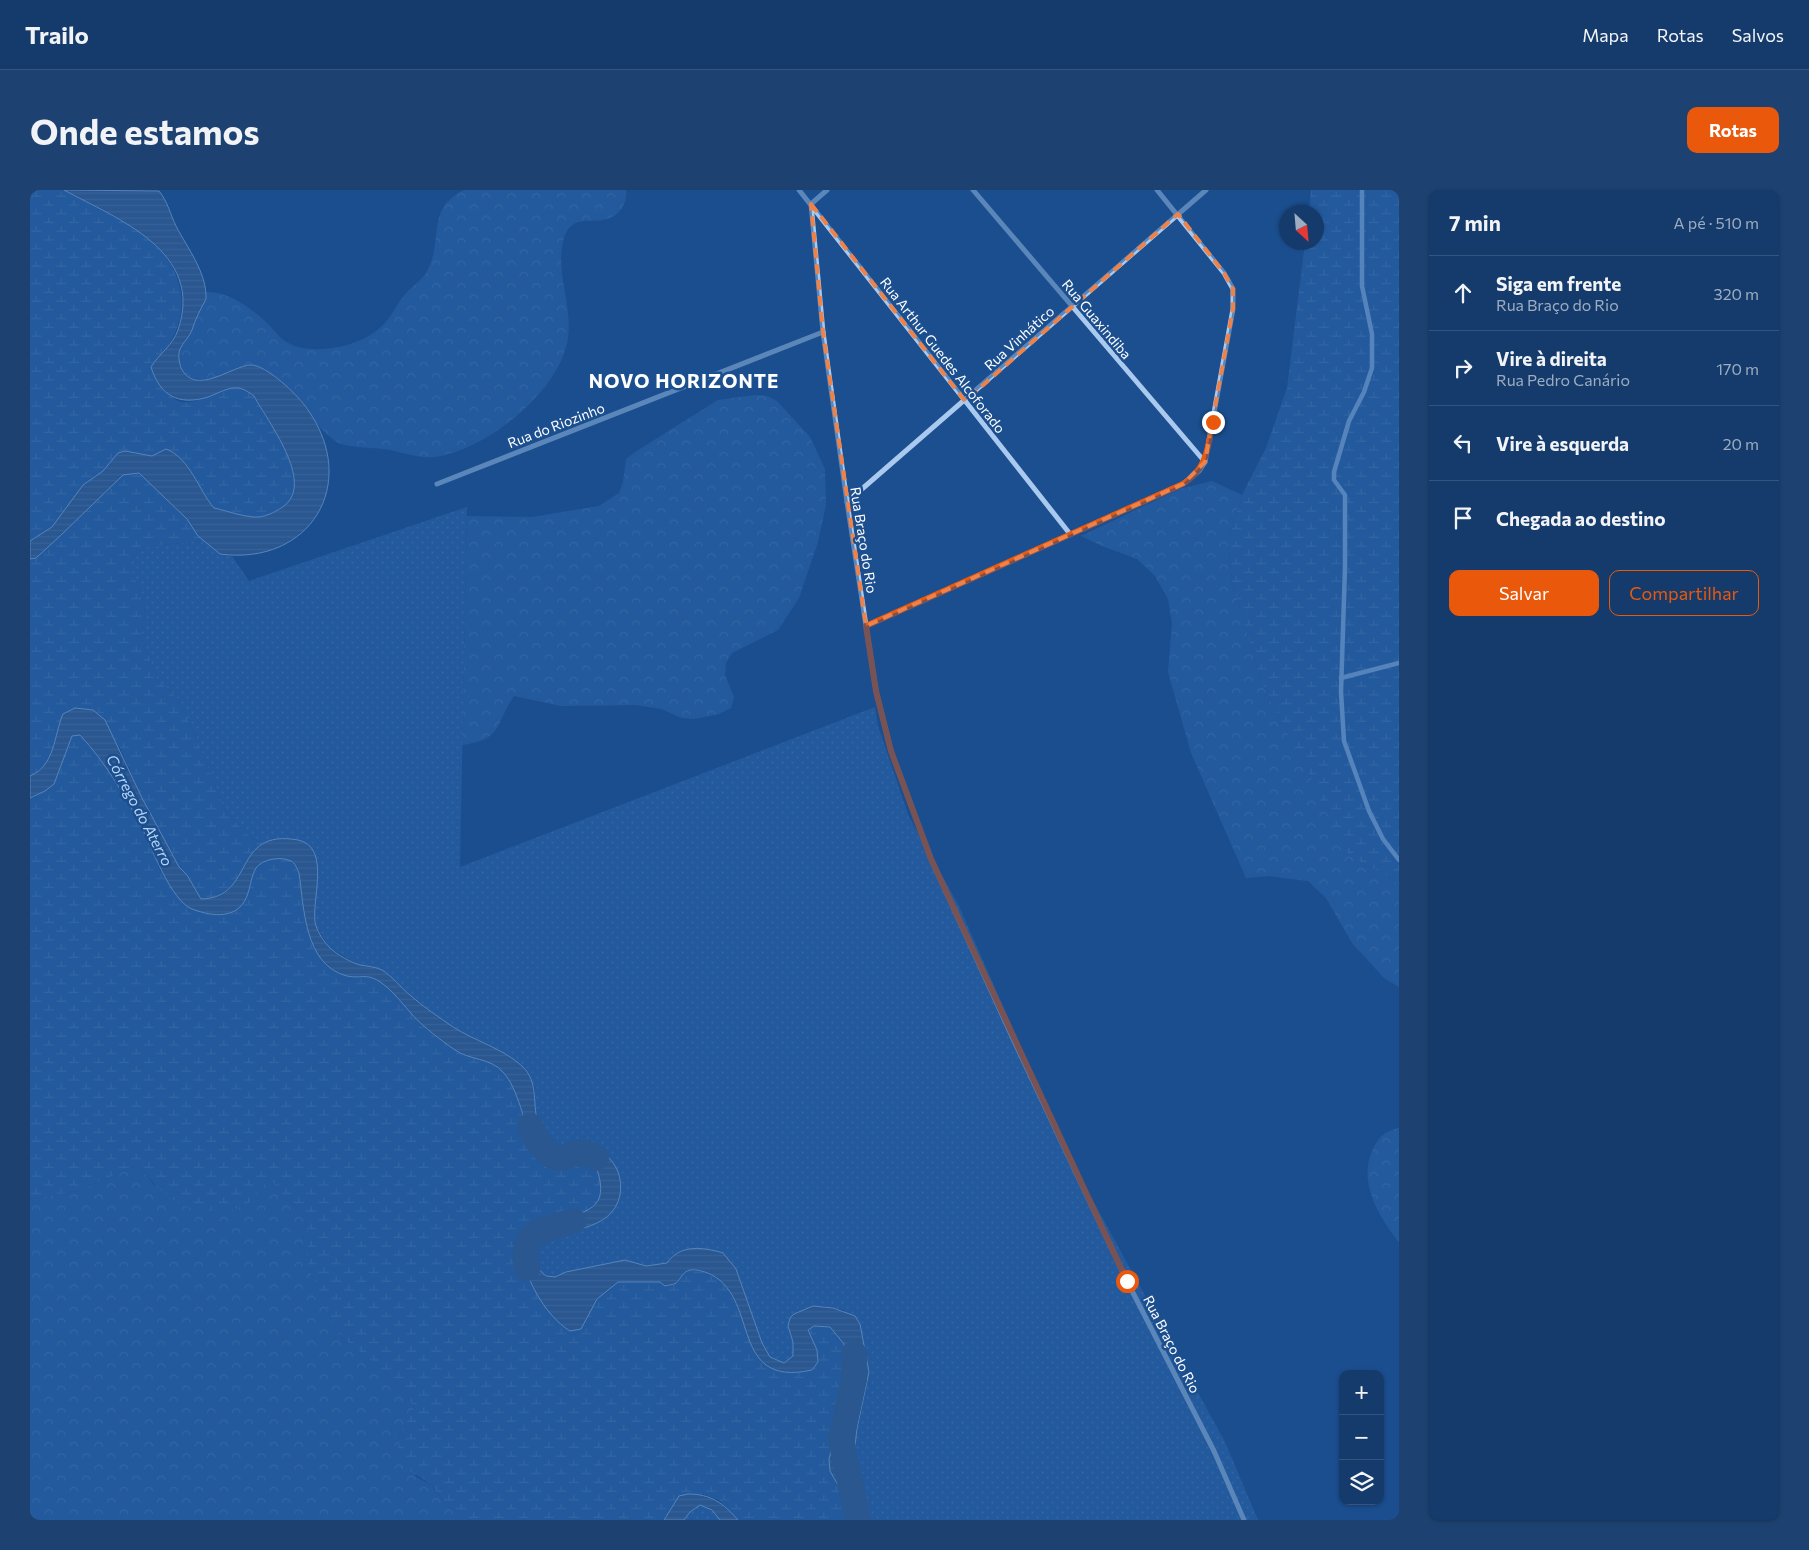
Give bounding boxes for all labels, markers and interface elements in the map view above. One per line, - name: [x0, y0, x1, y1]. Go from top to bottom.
- text: Trailo: [25, 20, 89, 49]
- text: Mapa: [1582, 24, 1629, 46]
- text: Rotas: [1657, 24, 1704, 46]
- text: Salvos: [1732, 24, 1784, 46]
- button: Rotas: [1687, 107, 1779, 153]
- text: Onde estamos: [30, 109, 260, 152]
- north arrow: [1279, 205, 1324, 250]
- text: 7 min: [1449, 210, 1501, 235]
- text: A pé · 510 m: [1674, 213, 1759, 232]
- text: Siga em frente: [1496, 272, 1621, 295]
- street label: Rua Arthur Guedes Alcoforado: [877, 274, 1009, 436]
- street label: Rua Guaxindiba: [1059, 276, 1135, 362]
- icon: ahead: [1449, 279, 1477, 307]
- text: 320 m: [1714, 284, 1759, 303]
- text: Rua Braço do Rio: [1496, 295, 1619, 314]
- street label: Rua Vinhático: [981, 302, 1057, 374]
- text: Vire à direita: [1496, 347, 1607, 370]
- icon: right: [1449, 354, 1477, 382]
- text: 170 m: [1716, 359, 1759, 378]
- district label: NOVO HORIZONTE: [589, 369, 779, 392]
- text: Rua Pedro Canário: [1496, 370, 1630, 389]
- street label: Rua do Riozinho: [505, 399, 607, 451]
- route end: [1202, 411, 1225, 434]
- icon: left: [1449, 429, 1477, 457]
- text: Vire à esquerda: [1496, 432, 1629, 455]
- text: 20 m: [1723, 434, 1759, 453]
- street label: Rua Braço do Rio: [847, 486, 881, 594]
- icon: arrive: [1449, 504, 1477, 532]
- text: Chegada ao destino: [1496, 507, 1666, 530]
- button: Salvar: [1449, 570, 1599, 616]
- button: Compartilhar: [1609, 570, 1759, 616]
- water label: Córrego do Aterro: [103, 751, 177, 869]
- route start: [1116, 1270, 1139, 1293]
- street label: Rua Braço do Rio: [1140, 1292, 1204, 1396]
- map controls: [1339, 1370, 1384, 1505]
- button: +: [1339, 1370, 1384, 1415]
- button: −: [1339, 1415, 1384, 1460]
- button: layers: [1339, 1460, 1384, 1505]

